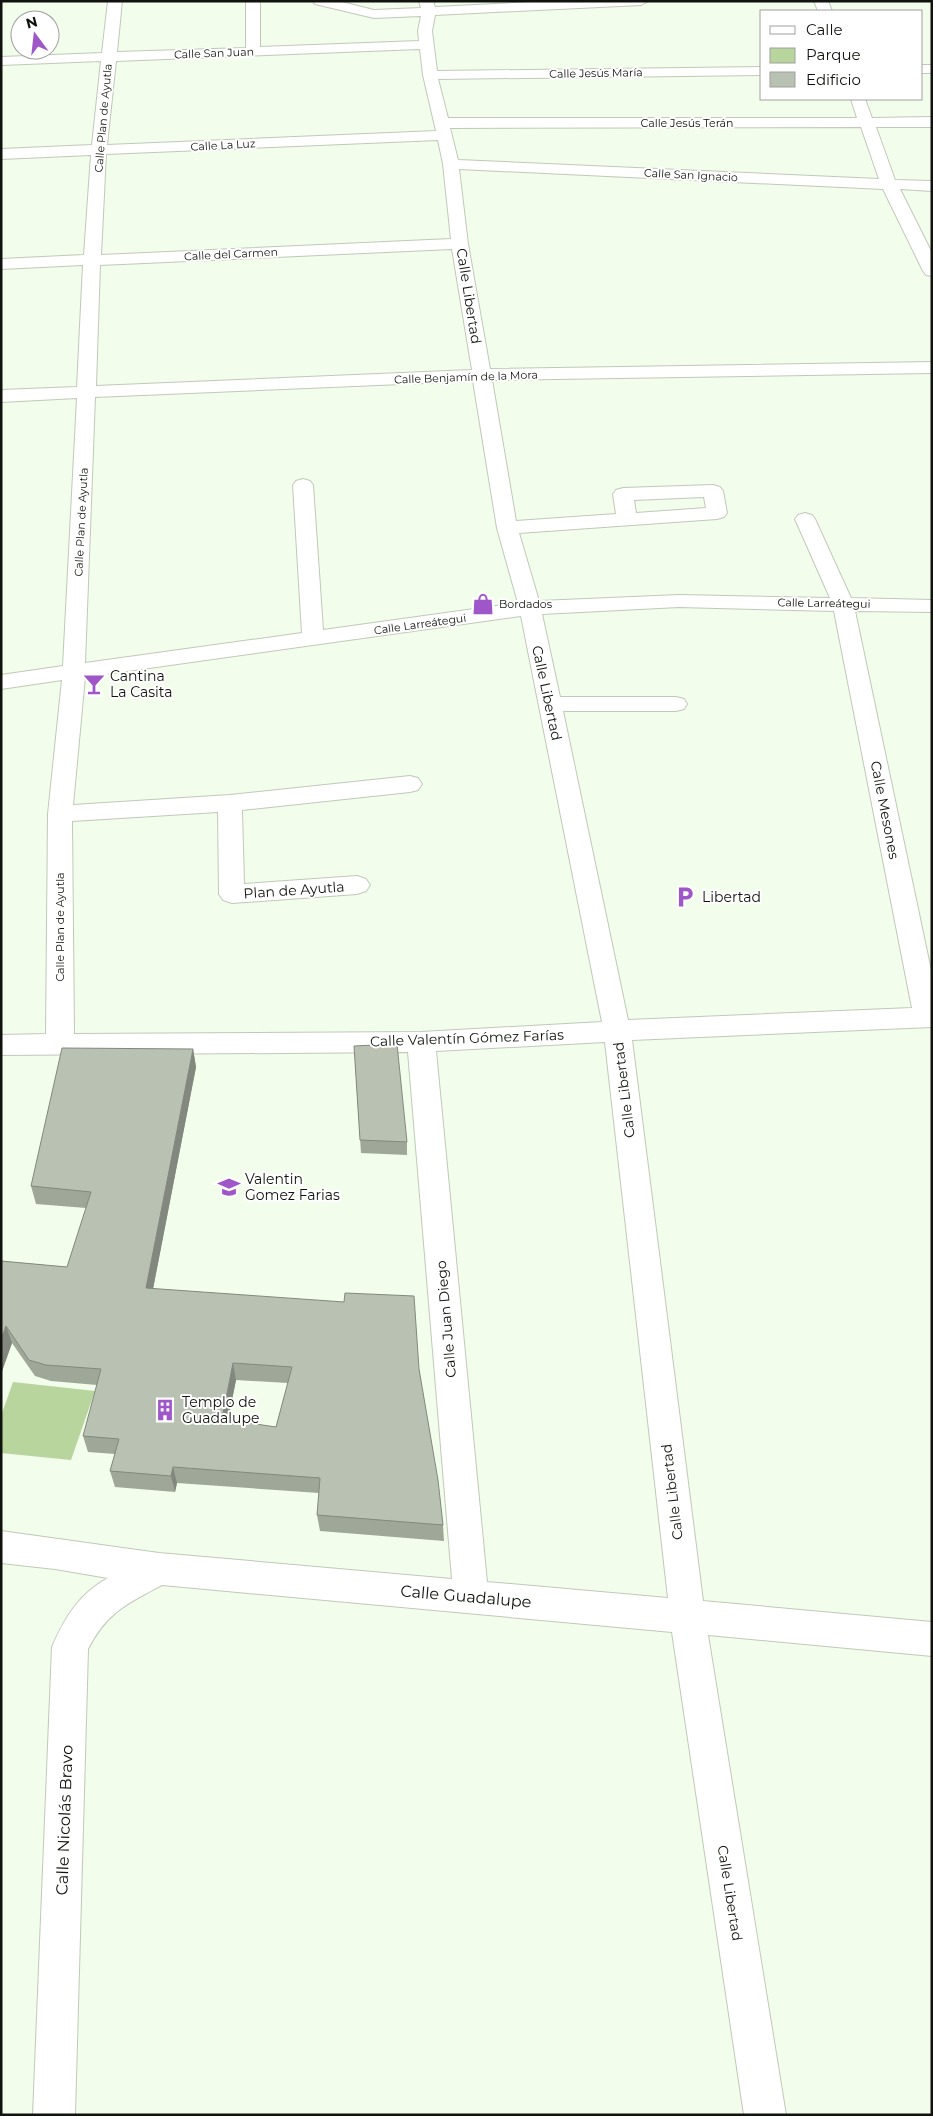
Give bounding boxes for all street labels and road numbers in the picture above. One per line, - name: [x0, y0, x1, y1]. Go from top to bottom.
- street label: Calle San Juan: [174, 45, 254, 61]
- street label: Calle Plan de Ayutla: [91, 63, 115, 173]
- street label: Calle Jesús María: [549, 65, 643, 81]
- street label: Calle Jesús Terán: [640, 116, 734, 130]
- street label: Calle La Luz: [190, 136, 256, 154]
- street label: Calle San Ignacio: [644, 166, 738, 184]
- street label: Calle del Carmen: [184, 245, 278, 263]
- street label: Calle Libertad: [453, 247, 485, 345]
- street label: Calle Benjamín de la Mora: [394, 367, 538, 387]
- street label: Calle Plan de Ayutla: [71, 467, 91, 577]
- street label: Calle Larreátegui: [777, 595, 871, 611]
- street label: Calle Larreátegui: [373, 611, 467, 637]
- street label: Calle Libertad: [528, 644, 566, 742]
- street label: Calle Mesones: [867, 759, 903, 861]
- street label: Calle Plan de Ayutla: [53, 872, 67, 982]
- street label: Plan de Ayutla: [243, 877, 345, 903]
- street label: Calle Valentín Gómez Farías: [370, 1026, 564, 1050]
- street label: Calle Libertad: [609, 1041, 639, 1139]
- street label: Calle Juan Diego: [432, 1259, 460, 1378]
- street label: Calle Libertad: [657, 1443, 687, 1541]
- street label: Calle Guadalupe: [400, 1581, 532, 1612]
- street label: Calle Nicolás Bravo: [52, 1744, 77, 1896]
- street label: Calle Libertad: [714, 1844, 746, 1942]

